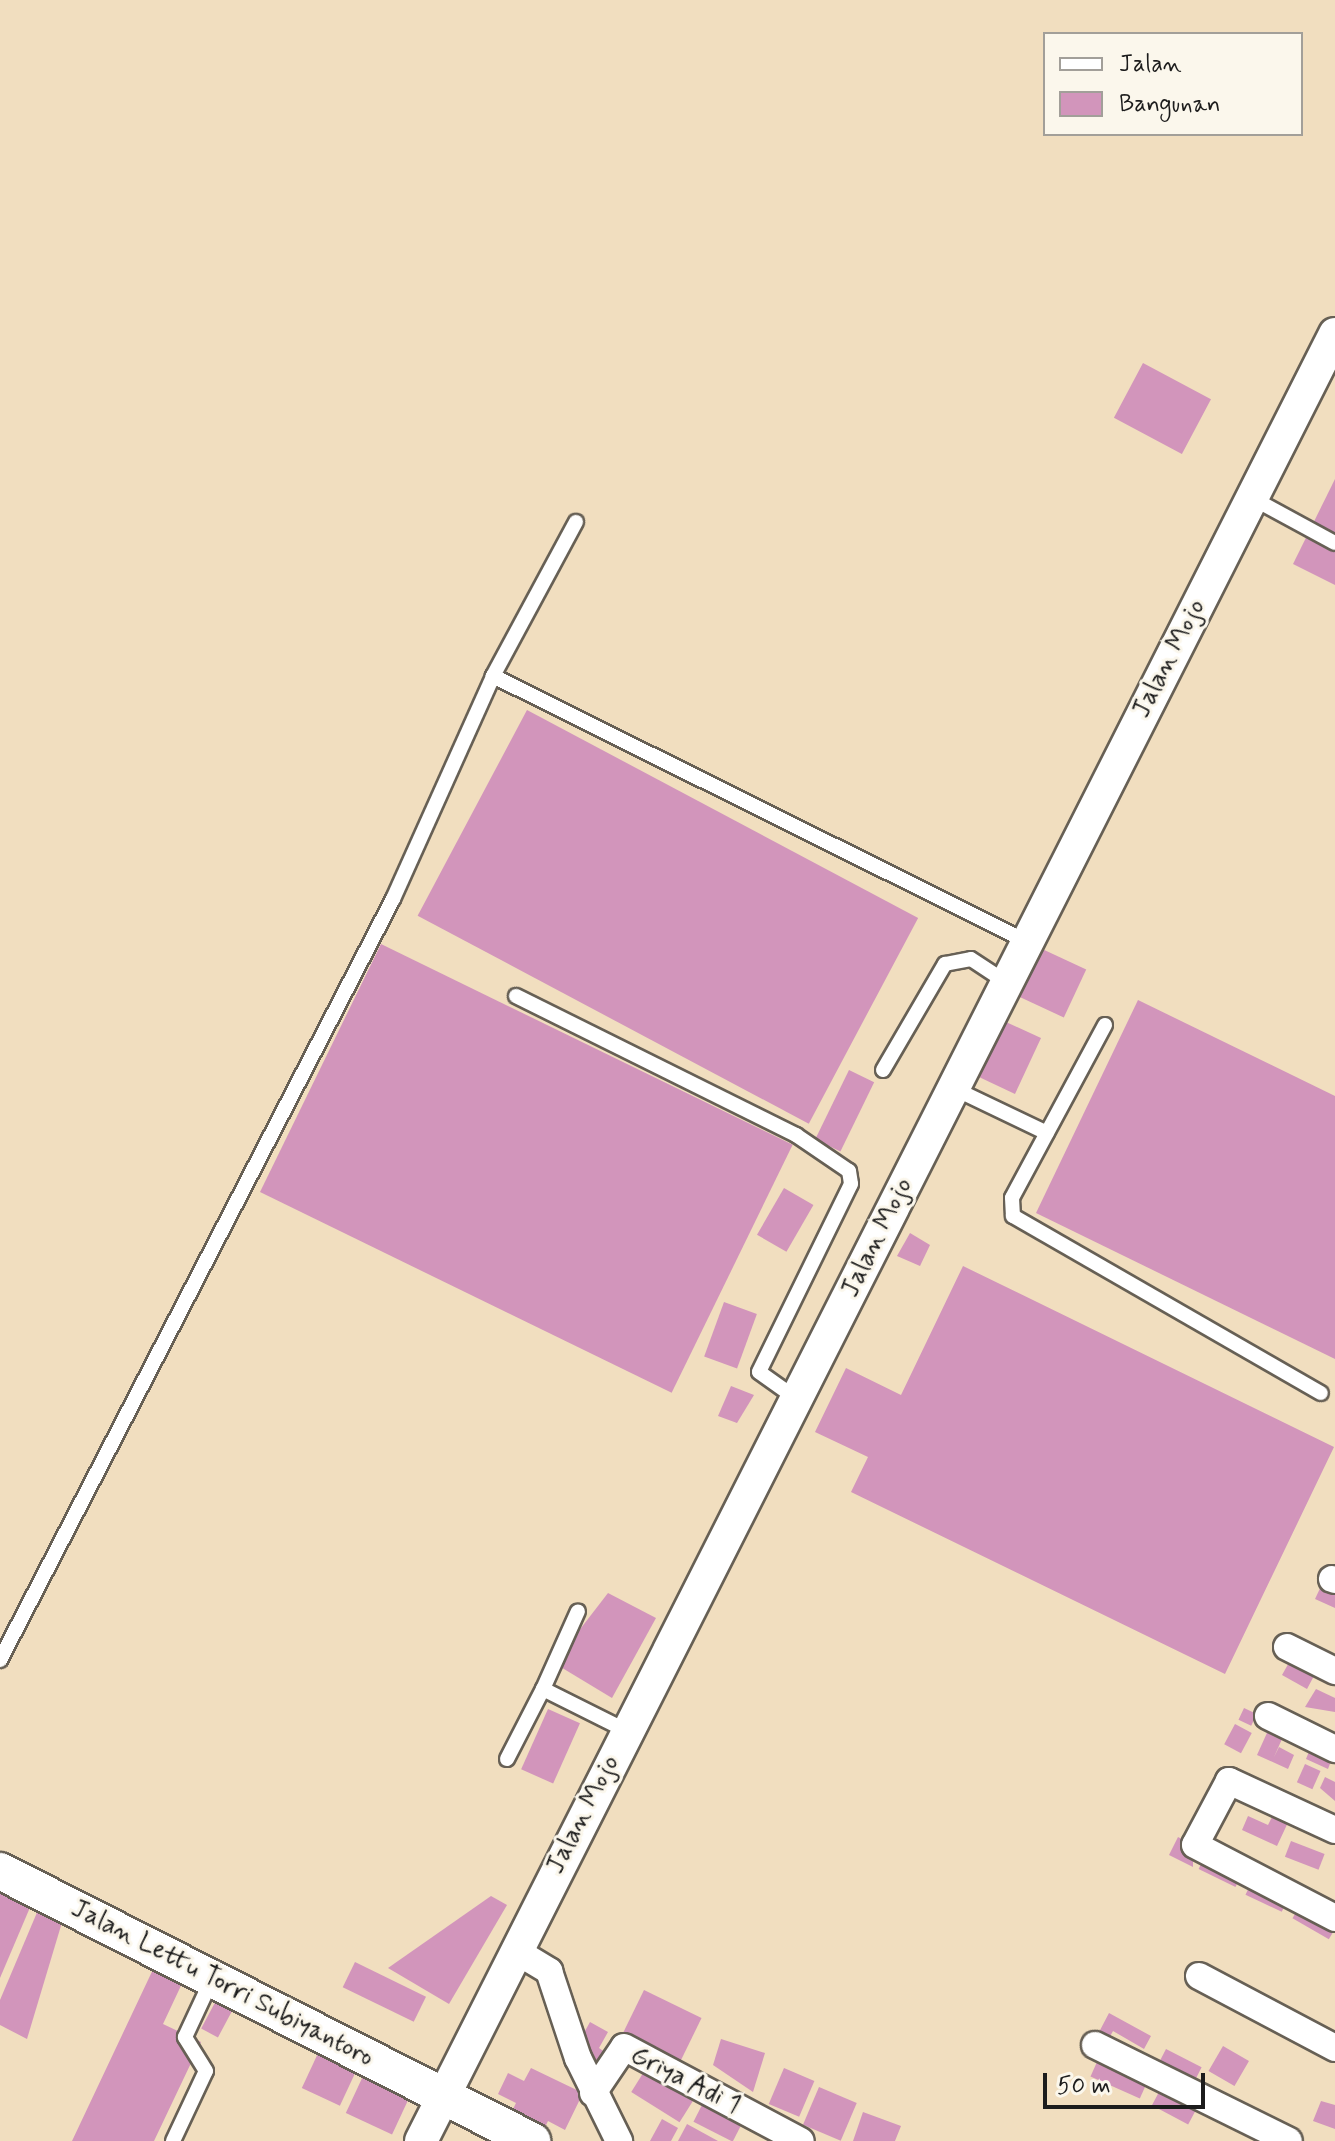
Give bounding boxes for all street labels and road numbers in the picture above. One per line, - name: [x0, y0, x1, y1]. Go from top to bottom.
- street label: Jalan Mojo: [1127, 594, 1213, 724]
- street label: Jalan Mojo: [836, 1173, 920, 1303]
- street label: Jalan Mojo: [541, 1750, 627, 1880]
- street label: Jalan Lettu Torri Subiyantoro: [65, 1894, 379, 2074]
- street label: Griya Adi 1: [625, 2040, 745, 2122]

